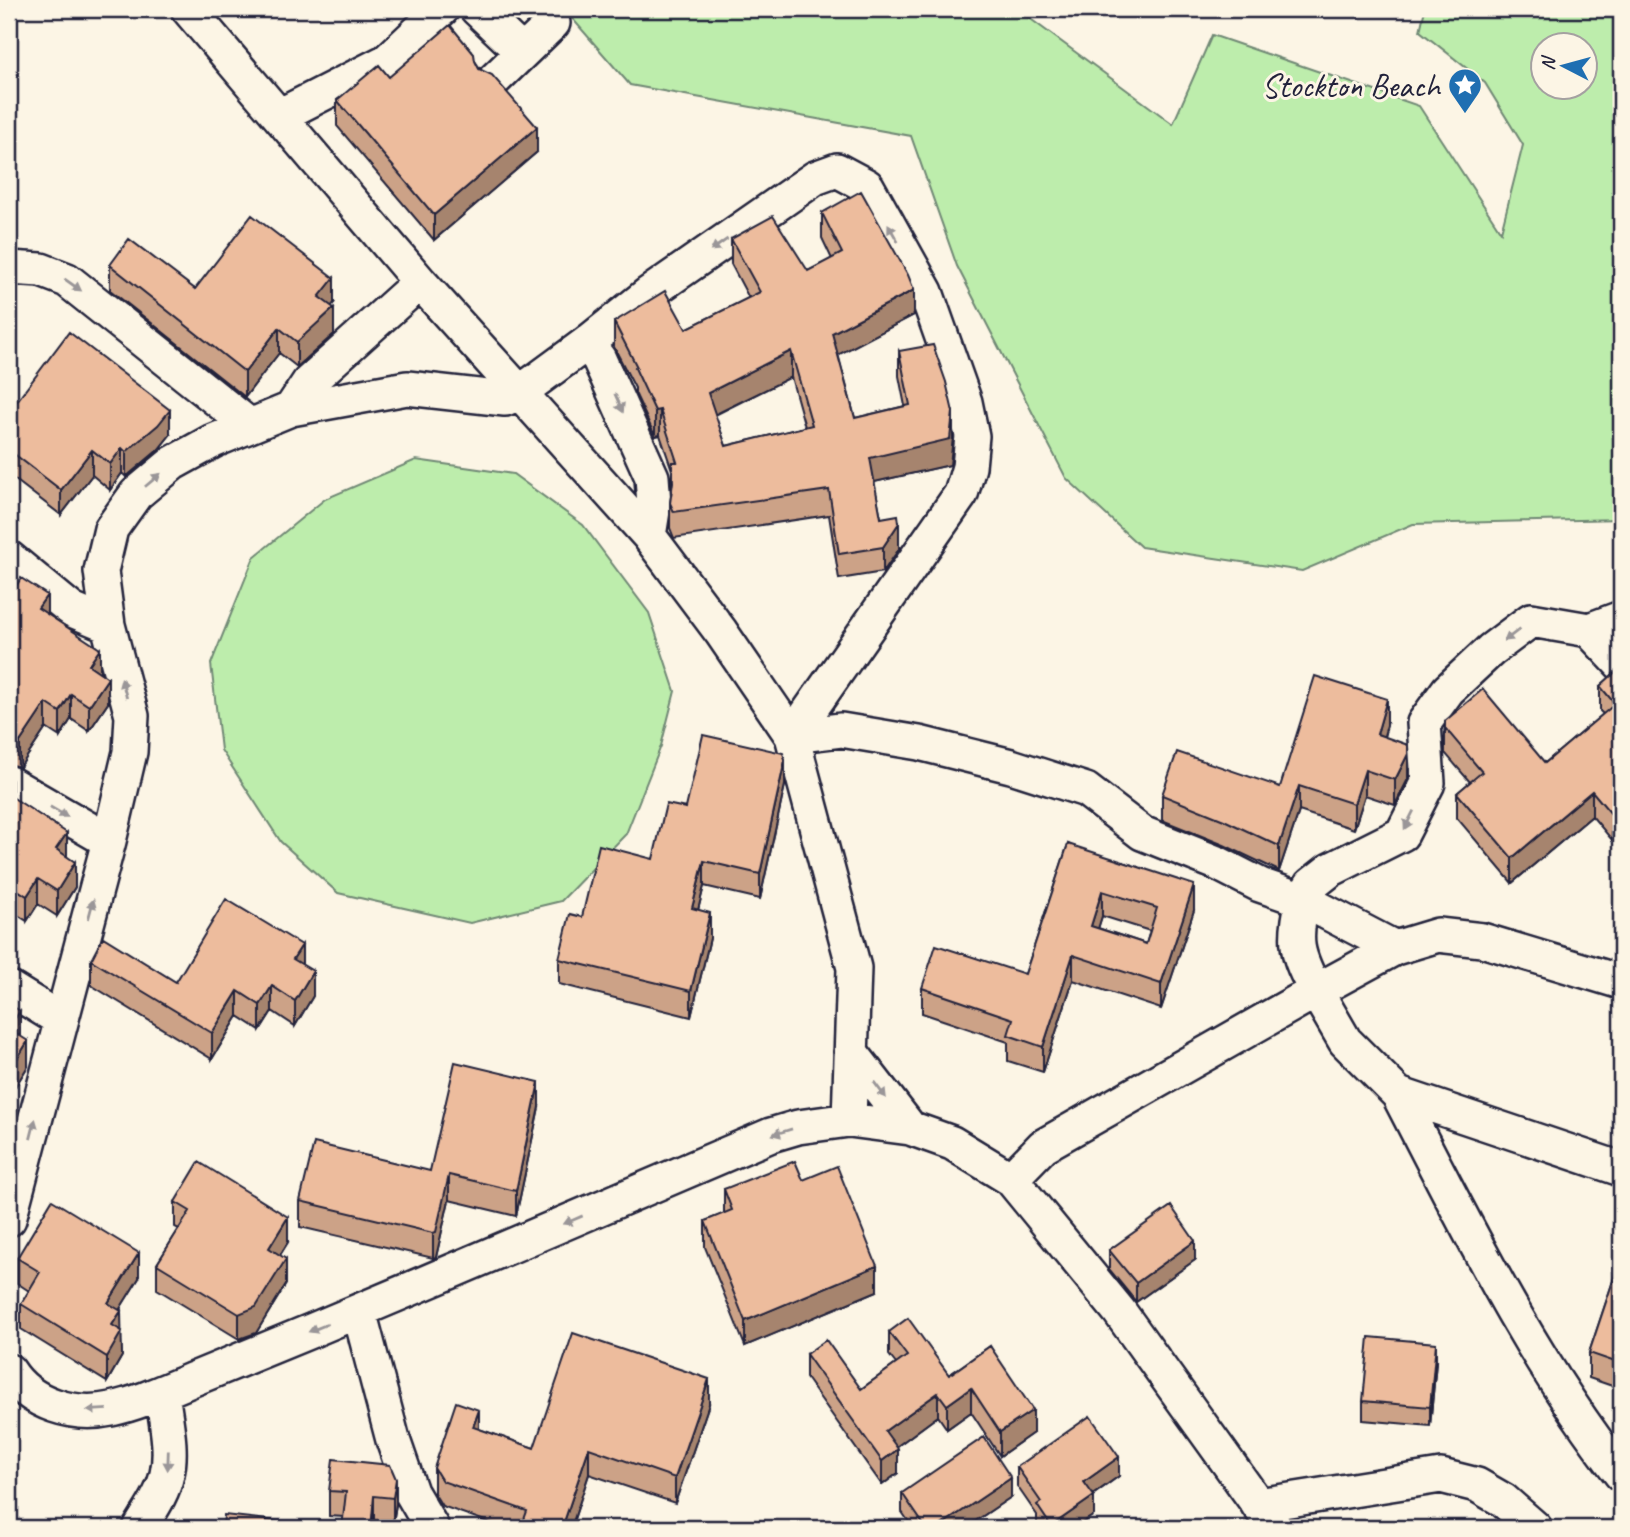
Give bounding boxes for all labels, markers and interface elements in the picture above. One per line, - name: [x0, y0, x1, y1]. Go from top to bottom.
- north arrow: [1528, 32, 1598, 102]
- text: N: [1536, 54, 1561, 71]
- place label: Stockton Beach: [1262, 65, 1442, 107]
- place icon: Stockton Beach: [1446, 66, 1484, 115]
- one-way arrow: [887, 223, 899, 242]
- one-way arrow: [710, 238, 728, 252]
- one-way arrow: [64, 278, 82, 292]
- one-way arrow: [613, 393, 625, 413]
- one-way arrow: [144, 473, 161, 488]
- one-way arrow: [1503, 627, 1521, 641]
- one-way arrow: [118, 676, 129, 698]
- one-way arrow: [49, 806, 69, 818]
- one-way arrow: [1403, 810, 1414, 830]
- one-way arrow: [86, 898, 96, 919]
- one-way arrow: [873, 1081, 887, 1099]
- one-way arrow: [28, 1118, 39, 1140]
- one-way arrow: [772, 1127, 793, 1137]
- one-way arrow: [562, 1214, 583, 1225]
- one-way arrow: [307, 1322, 328, 1333]
- one-way arrow: [86, 1405, 108, 1416]
- one-way arrow: [162, 1449, 174, 1471]

